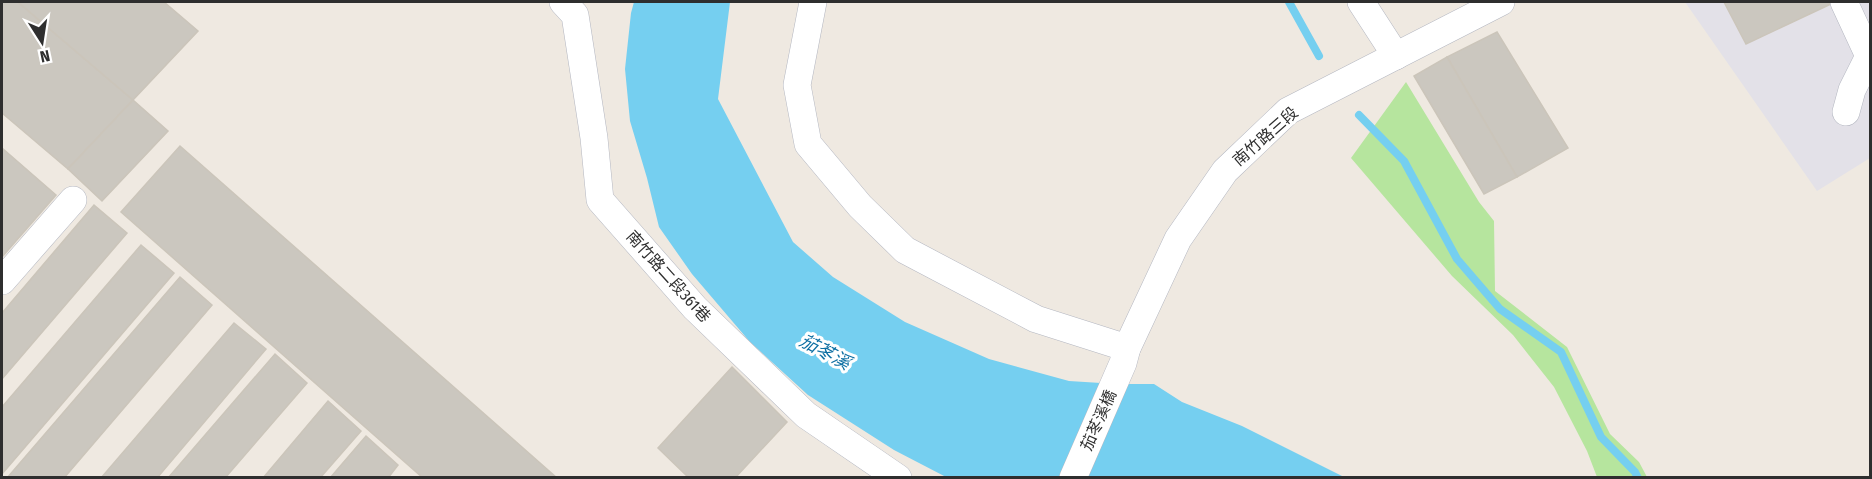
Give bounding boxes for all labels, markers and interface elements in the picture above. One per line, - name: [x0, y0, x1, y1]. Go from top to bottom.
- north arrow: [12, 12, 72, 72]
- text: N: [38, 46, 52, 66]
- street label: 南竹路三段: [1229, 103, 1302, 170]
- street label: 南竹路二段361巷: [623, 227, 715, 326]
- water label: 茄苳溪: [796, 330, 857, 376]
- street label: 茄苳溪橋: [1077, 387, 1120, 453]

